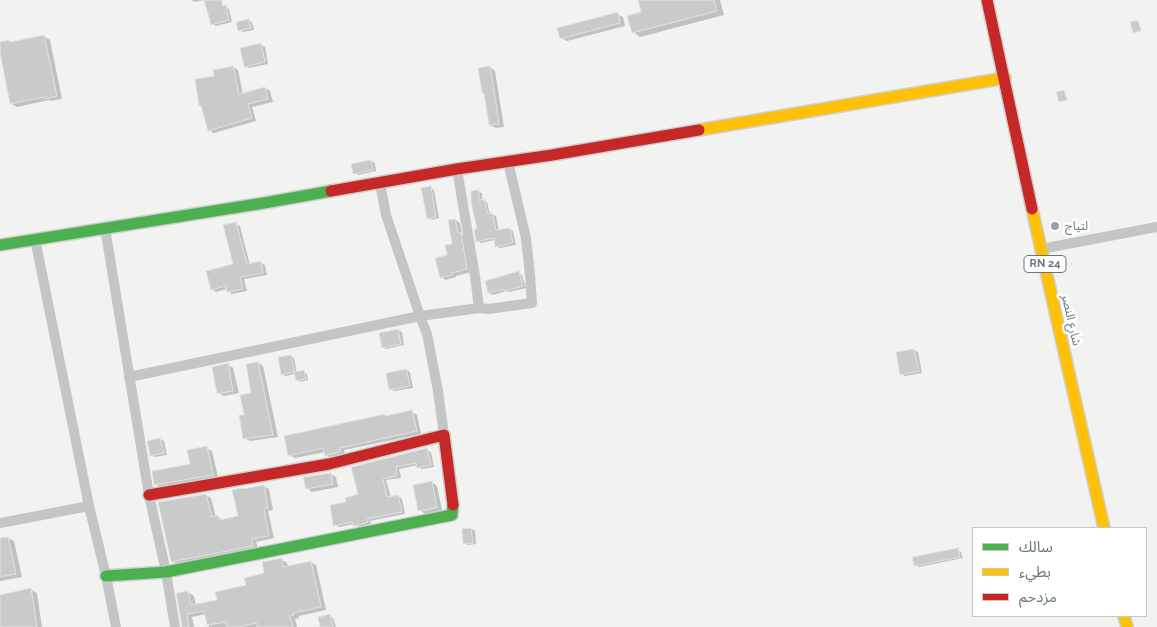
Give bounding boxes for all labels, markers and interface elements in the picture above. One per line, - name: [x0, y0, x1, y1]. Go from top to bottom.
- place label: لتياج: [1065, 219, 1088, 233]
- marker: لتياج: [1049, 220, 1061, 232]
- road number: RN 24: [1024, 255, 1066, 272]
- street label: شارع النصر: [1058, 293, 1084, 347]
- legend: [972, 527, 1147, 617]
- text: سالك: [1019, 538, 1053, 556]
- text: بطيء: [1019, 563, 1051, 581]
- text: مزدحم: [1019, 588, 1057, 606]

